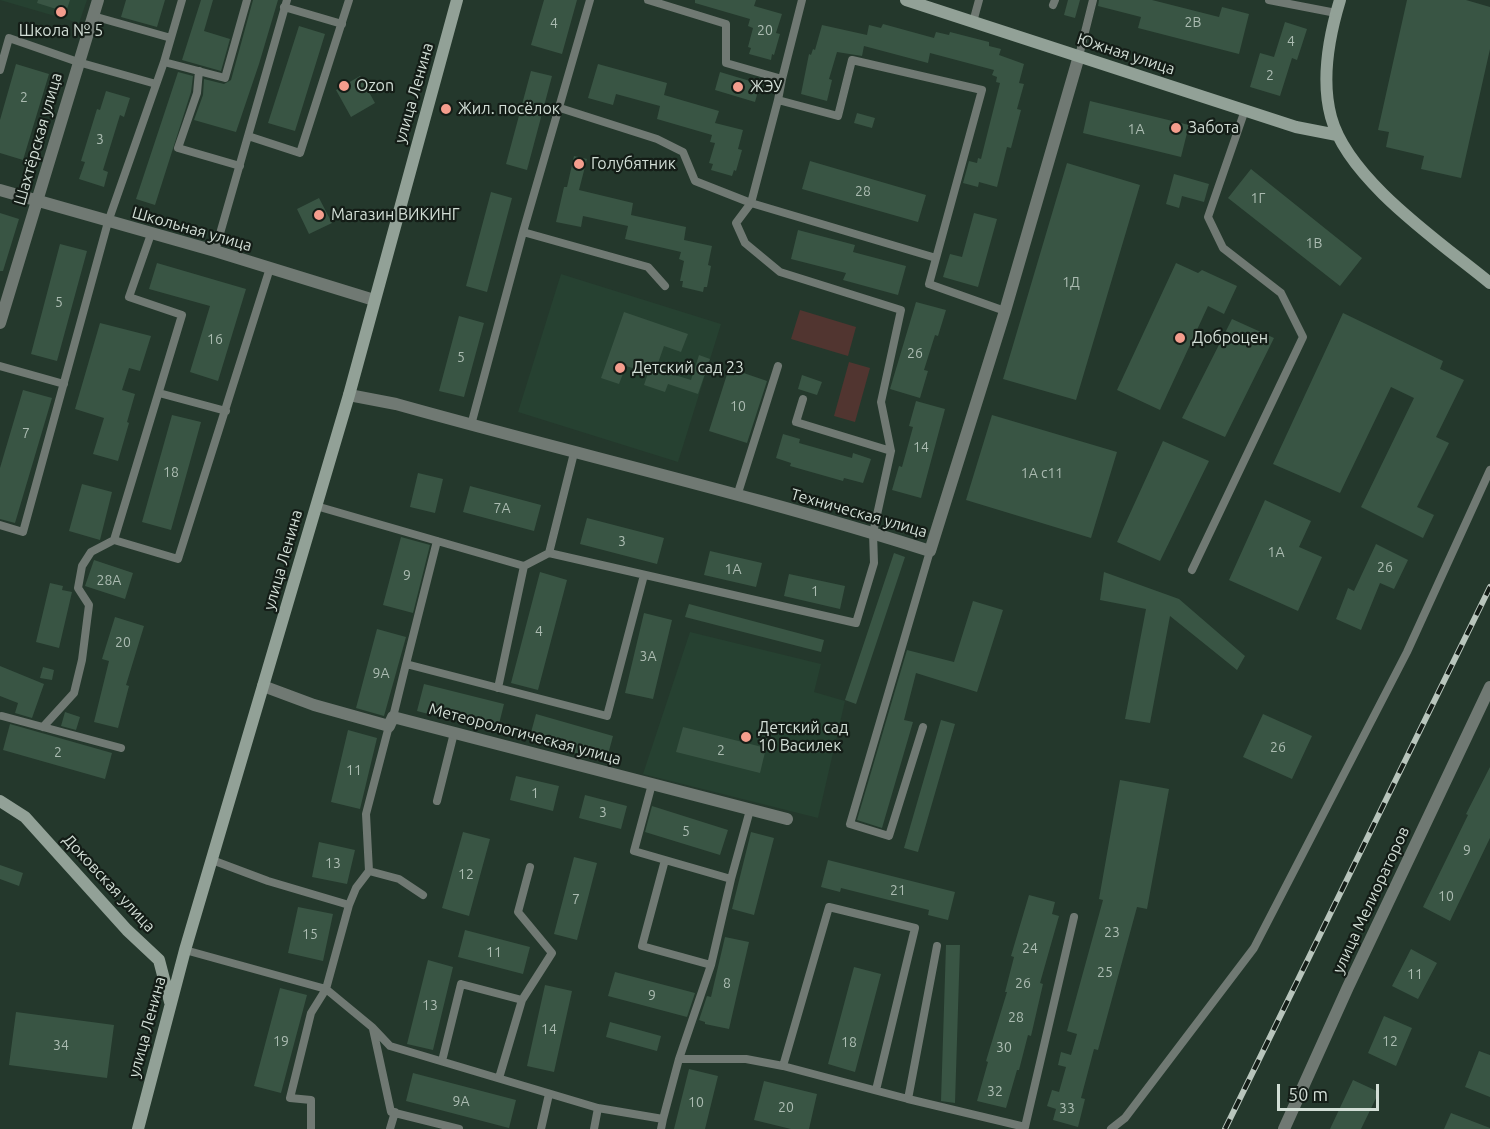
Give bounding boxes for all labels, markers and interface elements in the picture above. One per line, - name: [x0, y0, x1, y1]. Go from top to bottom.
- marker: Школа № 5: [54, 5, 68, 19]
- house number: 2В: [1185, 14, 1201, 30]
- house number: 4: [550, 15, 558, 31]
- place label: Школа № 5: [19, 21, 103, 41]
- house number: 20: [757, 22, 773, 38]
- street label: Южная улица: [1075, 29, 1177, 79]
- house number: 4: [1287, 33, 1295, 49]
- street label: улица Ленина: [390, 40, 438, 146]
- house number: 2: [1266, 67, 1274, 83]
- street label: Шахтёрская улица: [10, 70, 66, 208]
- place label: Ozon: [356, 76, 394, 96]
- place label: ЖЭУ: [750, 77, 782, 97]
- marker: Ozon: [337, 79, 351, 93]
- marker: ЖЭУ: [731, 80, 745, 94]
- house number: 2: [20, 89, 28, 105]
- place label: Жил. посёлок: [458, 99, 560, 119]
- marker: Жил. посёлок: [439, 102, 453, 116]
- place label: Забота: [1188, 118, 1239, 138]
- house number: 1А: [1128, 121, 1144, 137]
- marker: Забота: [1169, 121, 1183, 135]
- house number: 3: [96, 131, 104, 147]
- place label: Голубятник: [591, 154, 676, 174]
- marker: Голубятник: [572, 157, 586, 171]
- house number: 28: [855, 183, 871, 199]
- house number: 1Г: [1251, 190, 1265, 206]
- street label: Школьная улица: [130, 203, 254, 255]
- place label: Магазин ВИКИНГ: [331, 205, 460, 225]
- marker: Магазин ВИКИНГ: [312, 208, 326, 222]
- house number: 1В: [1306, 235, 1322, 251]
- house number: 1Д: [1062, 274, 1080, 290]
- house number: 5: [55, 294, 63, 310]
- place label: Доброцен: [1192, 328, 1268, 348]
- house number: 16: [207, 331, 223, 347]
- marker: Доброцен: [1173, 331, 1187, 345]
- house number: 26: [907, 345, 923, 361]
- house number: 5: [457, 349, 465, 365]
- place label: Детский сад 23: [632, 358, 744, 378]
- marker: Детский сад 23: [613, 361, 627, 375]
- house number: 10: [730, 398, 746, 414]
- house number: 7: [22, 425, 30, 441]
- house number: 14: [913, 439, 929, 455]
- house number: 18: [163, 464, 179, 480]
- house number: 1А с11: [1021, 465, 1063, 481]
- street label: Техническая улица: [789, 484, 929, 542]
- house number: 7А: [494, 500, 510, 516]
- street label: улица Ленина: [259, 507, 307, 613]
- house number: 3: [618, 533, 626, 549]
- house number: 1А: [1268, 544, 1284, 560]
- house number: 26: [1377, 559, 1393, 575]
- house number: 1А: [725, 561, 741, 577]
- house number: 9: [403, 567, 411, 583]
- house number: 28А: [97, 572, 121, 588]
- house number: 1: [811, 583, 819, 599]
- house number: 4: [535, 623, 543, 639]
- house number: 20: [115, 634, 131, 650]
- house number: 3А: [640, 648, 656, 664]
- house number: 9А: [373, 665, 389, 681]
- street label: Метеорологическая улица: [427, 699, 623, 769]
- place label: Детский сад 10 Василек: [758, 718, 848, 756]
- marker: Детский сад 10 Василек: [739, 730, 753, 744]
- house number: 26: [1270, 739, 1286, 755]
- house number: 2: [717, 742, 725, 758]
- house number: 2: [54, 744, 62, 760]
- house number: 11: [346, 762, 362, 778]
- house number: 1: [531, 785, 539, 801]
- house number: 3: [599, 804, 607, 820]
- house number: 5: [682, 823, 690, 839]
- street label: улица Мелиораторов: [1328, 823, 1414, 977]
- street label: Доковская улица: [59, 830, 159, 936]
- house number: 9: [1463, 842, 1471, 858]
- house number: 13: [325, 855, 341, 871]
- house number: 12: [458, 866, 474, 882]
- house number: 21: [890, 882, 906, 898]
- house number: 10: [1438, 888, 1454, 904]
- house number: 7: [572, 891, 580, 907]
- house number: 23: [1104, 924, 1120, 940]
- house number: 15: [302, 926, 318, 942]
- house number: 24: [1022, 940, 1038, 956]
- house number: 11: [486, 944, 502, 960]
- house number: 25: [1097, 964, 1113, 980]
- house number: 11: [1407, 966, 1423, 982]
- street label: улица Ленина: [124, 974, 170, 1080]
- house number: 8: [723, 975, 731, 991]
- house number: 26: [1015, 975, 1031, 991]
- house number: 9: [648, 987, 656, 1003]
- house number: 13: [422, 997, 438, 1013]
- house number: 28: [1008, 1009, 1024, 1025]
- house number: 14: [541, 1021, 557, 1037]
- house number: 19: [273, 1033, 289, 1049]
- house number: 12: [1382, 1033, 1398, 1049]
- house number: 18: [841, 1034, 857, 1050]
- house number: 34: [53, 1037, 69, 1053]
- house number: 30: [996, 1039, 1012, 1055]
- scale bar: [1280, 1072, 1382, 1110]
- house number: 32: [987, 1083, 1003, 1099]
- text: 50 m: [1288, 1084, 1328, 1104]
- house number: 9А: [453, 1093, 469, 1109]
- house number: 10: [688, 1094, 704, 1110]
- house number: 20: [778, 1099, 794, 1115]
- house number: 33: [1059, 1100, 1075, 1116]

